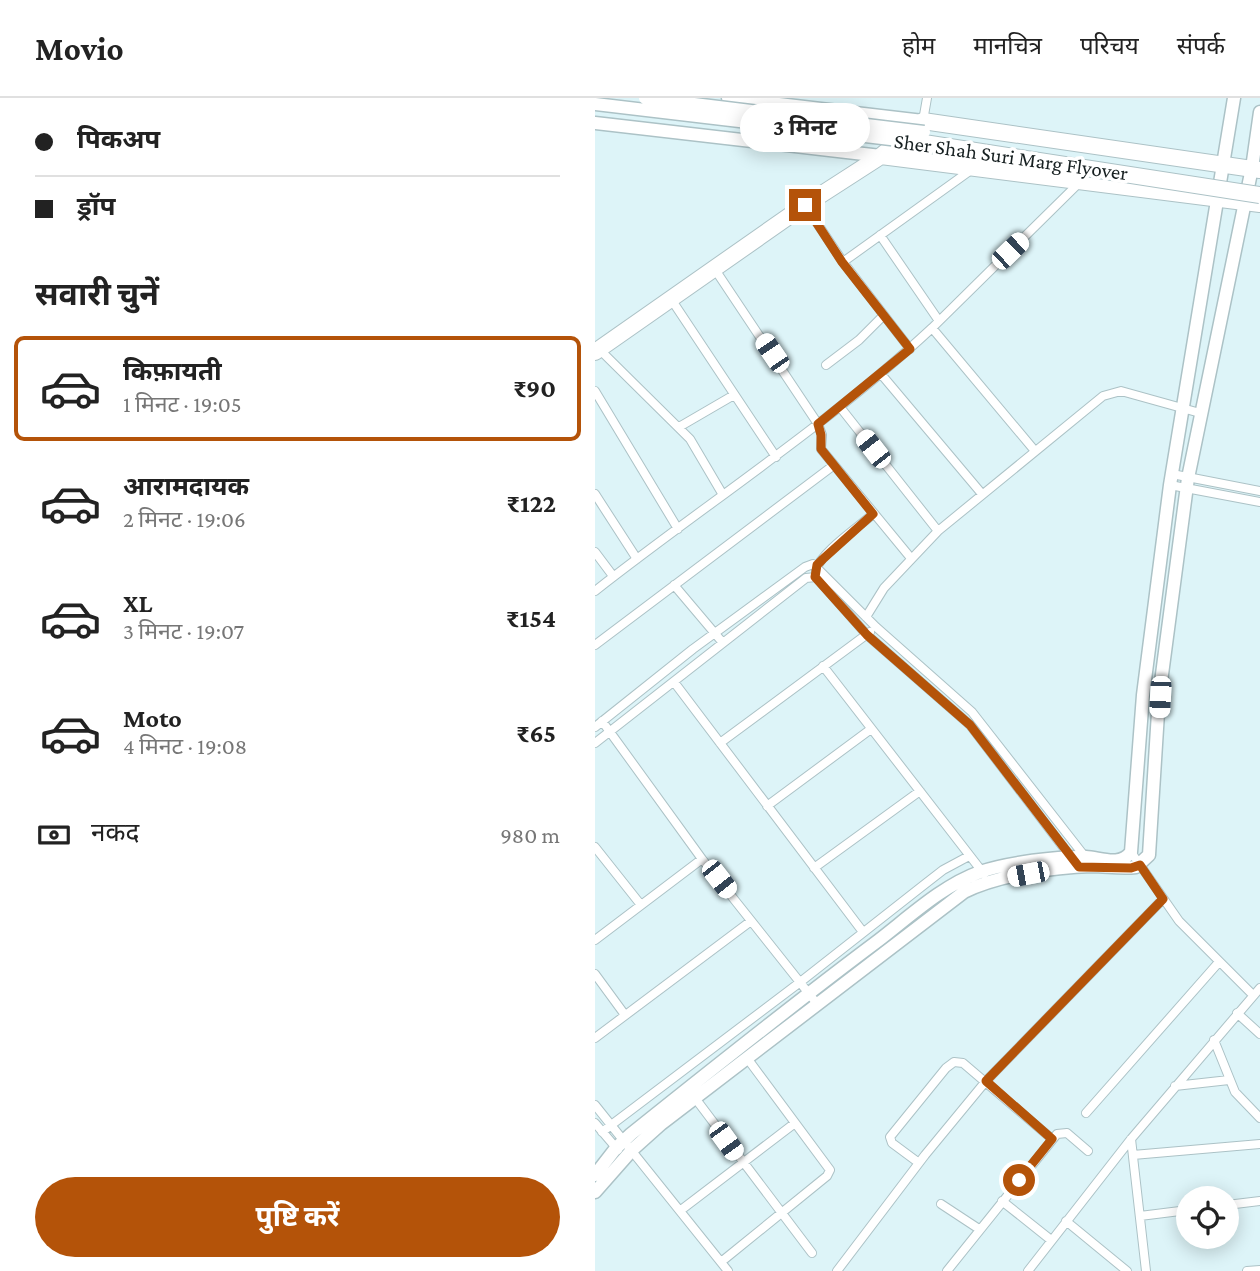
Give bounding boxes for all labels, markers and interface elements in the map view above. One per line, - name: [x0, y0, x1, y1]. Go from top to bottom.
- text: Movio: [35, 30, 124, 67]
- text: होम: [902, 32, 935, 59]
- text: मानचित्र: [973, 32, 1042, 59]
- text: परिचय: [1080, 32, 1139, 59]
- text: संपर्क: [1177, 32, 1225, 59]
- callout: 3 मिनट: [740, 104, 870, 153]
- text: 3 मिनट: [773, 114, 837, 140]
- text: पिकअप: [77, 125, 160, 154]
- street label: Sher Shah Suri Marg Flyover: [893, 129, 1130, 185]
- route end: [789, 189, 821, 221]
- text: ड्रॉप: [77, 192, 115, 221]
- car: [988, 229, 1033, 273]
- text: सवारी चुनें: [35, 276, 159, 312]
- car: [752, 330, 793, 376]
- icon: car: [39, 357, 102, 420]
- text: किफ़ायती: [123, 357, 222, 386]
- text: ₹90: [513, 374, 556, 403]
- text: 1 मिनट · 19:05: [123, 391, 242, 417]
- car: [852, 426, 895, 472]
- icon: car: [39, 472, 102, 535]
- text: आरामदायक: [123, 472, 249, 501]
- text: ₹122: [506, 489, 556, 518]
- text: 2 मिनट · 19:06: [123, 506, 246, 532]
- icon: car: [39, 587, 102, 650]
- text: XL: [123, 589, 152, 618]
- text: ₹154: [506, 604, 556, 633]
- text: 3 मिनट · 19:07: [123, 618, 244, 644]
- car: [1149, 675, 1172, 719]
- icon: car: [39, 702, 102, 765]
- text: Moto: [123, 704, 182, 733]
- text: ₹65: [516, 719, 556, 748]
- text: 4 मिनट · 19:08: [123, 733, 247, 759]
- icon: cash: [35, 816, 73, 854]
- text: नकद: [91, 818, 139, 847]
- text: 980 m: [500, 822, 560, 848]
- car: [698, 856, 741, 902]
- car: [1006, 860, 1051, 888]
- car: [706, 1118, 747, 1164]
- route start: [1003, 1164, 1035, 1196]
- button: पुष्टि करें: [35, 1177, 560, 1257]
- map controls: [1176, 1186, 1239, 1249]
- button: locate: [1176, 1186, 1239, 1249]

